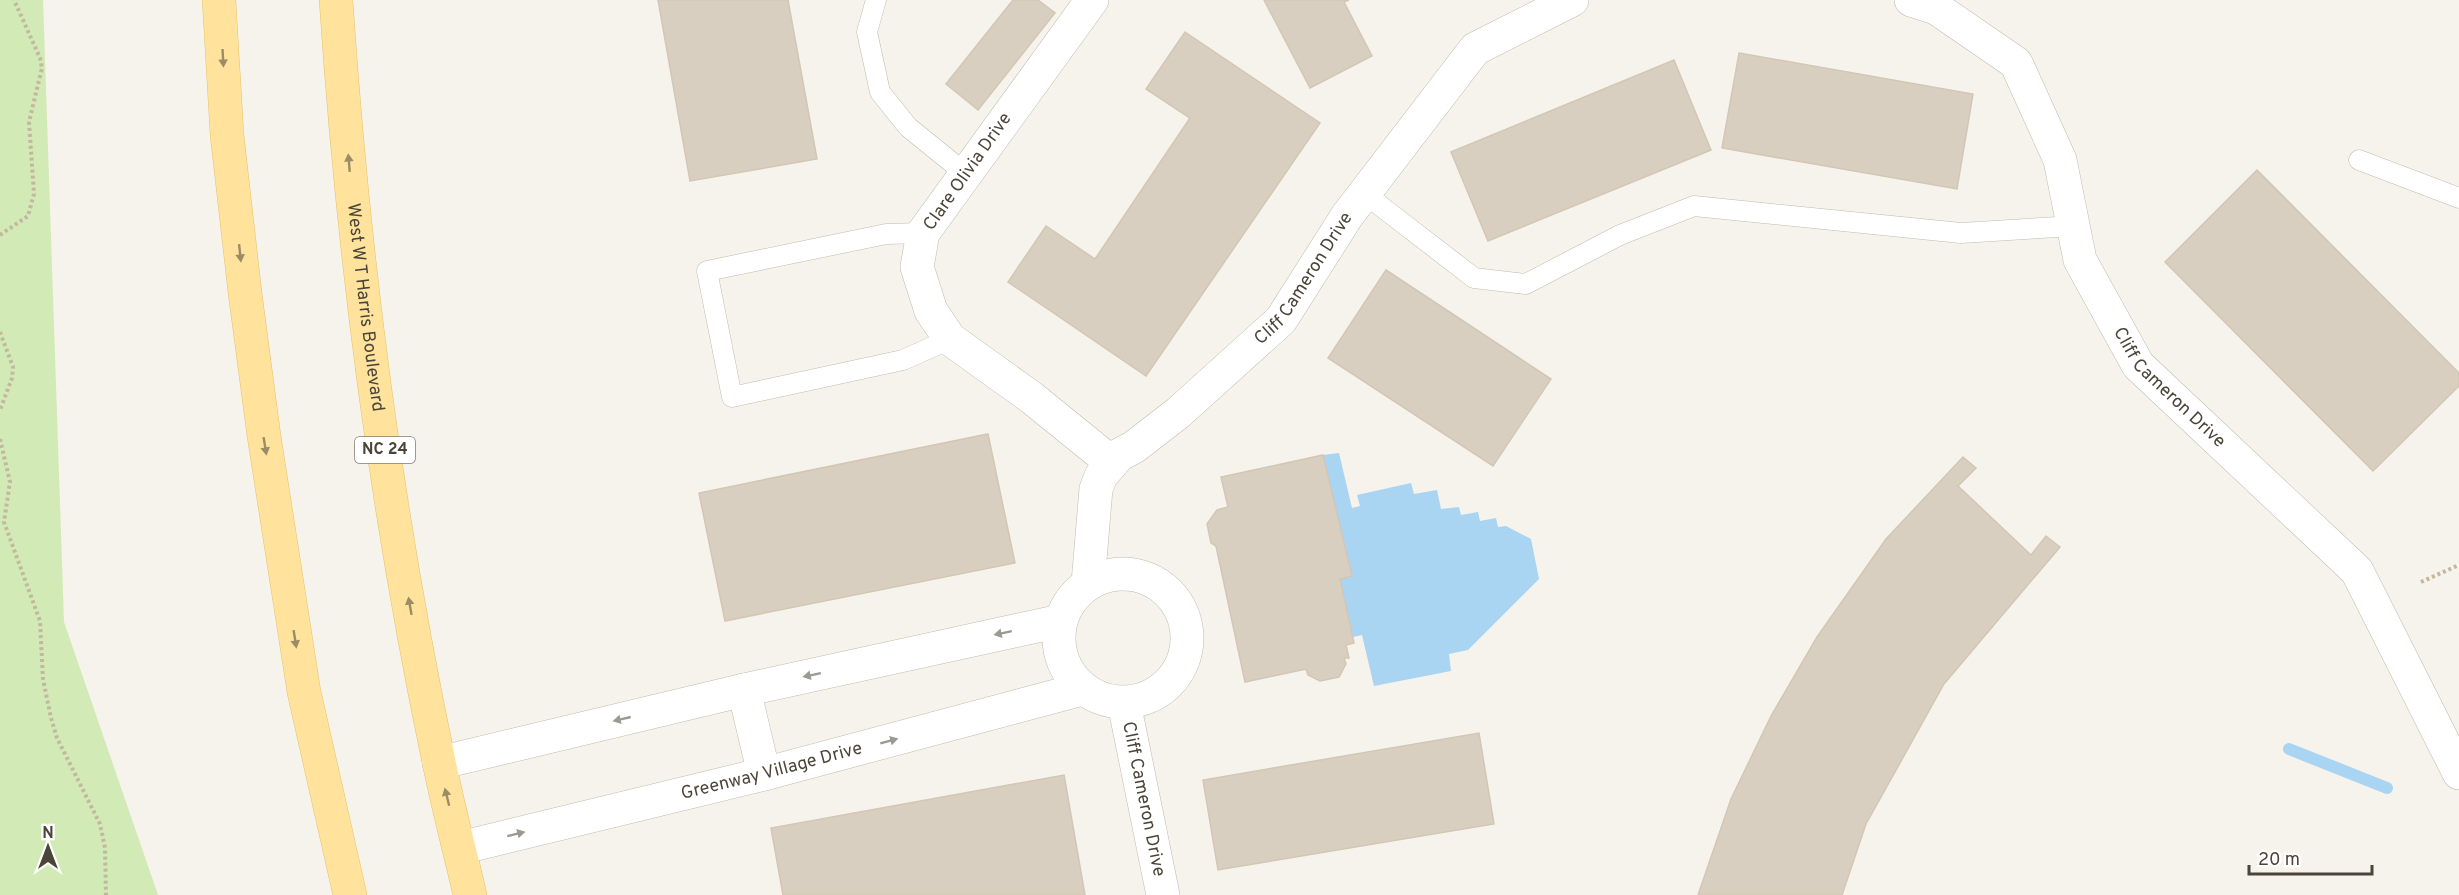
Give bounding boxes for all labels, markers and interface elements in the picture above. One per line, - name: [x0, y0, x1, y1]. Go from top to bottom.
- one-way arrow: [218, 49, 227, 68]
- street label: Clare Olivia Drive: [919, 108, 1017, 236]
- one-way arrow: [344, 154, 354, 173]
- street label: West W T Harris Boulevard: [342, 202, 389, 413]
- street label: Cliff Cameron Drive: [1249, 208, 1358, 350]
- one-way arrow: [235, 243, 245, 262]
- street label: Cliff Cameron Drive: [2108, 323, 2230, 453]
- one-way arrow: [261, 437, 270, 456]
- road number: NC 24: [355, 437, 415, 463]
- one-way arrow: [405, 596, 414, 615]
- one-way arrow: [993, 628, 1012, 638]
- one-way arrow: [291, 629, 300, 648]
- one-way arrow: [803, 670, 821, 680]
- one-way arrow: [613, 714, 632, 724]
- street label: Cliff Cameron Drive: [1117, 719, 1170, 879]
- one-way arrow: [880, 735, 898, 745]
- street label: Greenway Village Drive: [679, 737, 865, 805]
- one-way arrow: [442, 788, 452, 806]
- north arrow: [18, 817, 78, 877]
- text: N: [42, 824, 54, 844]
- one-way arrow: [507, 828, 526, 838]
- scale bar: [2249, 838, 2372, 876]
- text: 20 m: [2258, 849, 2300, 872]

